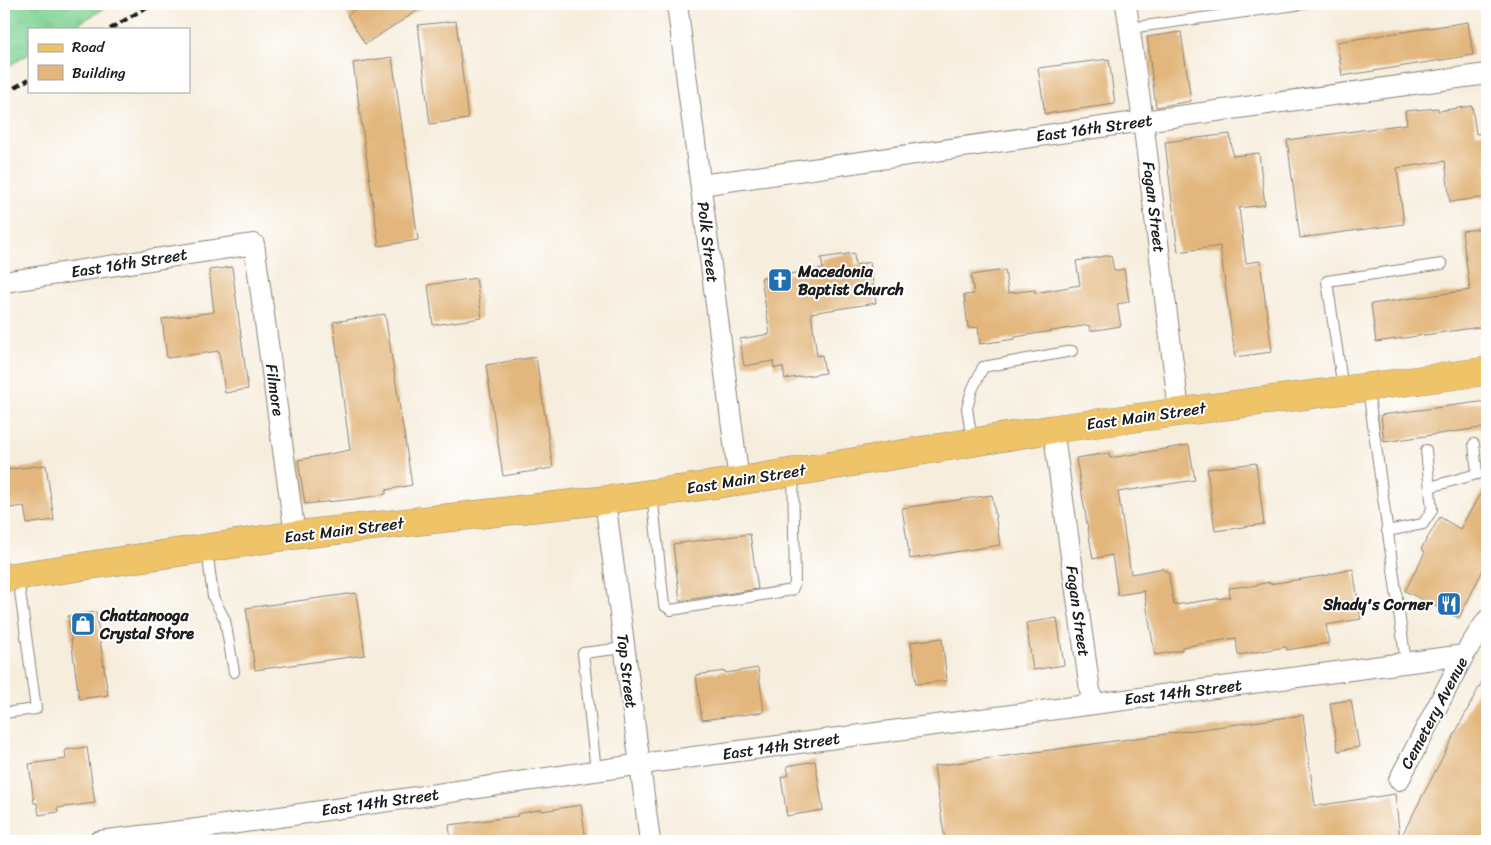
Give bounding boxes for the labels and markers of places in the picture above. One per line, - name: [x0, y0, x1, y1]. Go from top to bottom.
- place label: Macedonia Baptist Church: [797, 257, 904, 304]
- church icon: Macedonia Baptist Church: [767, 267, 793, 293]
- place label: Shady's Corner: [1322, 590, 1433, 619]
- restaurant icon: Shady's Corner: [1436, 591, 1462, 617]
- place label: Chattanooga Crystal Store: [99, 601, 194, 648]
- shop icon: Chattanooga Crystal Store: [70, 611, 96, 637]

